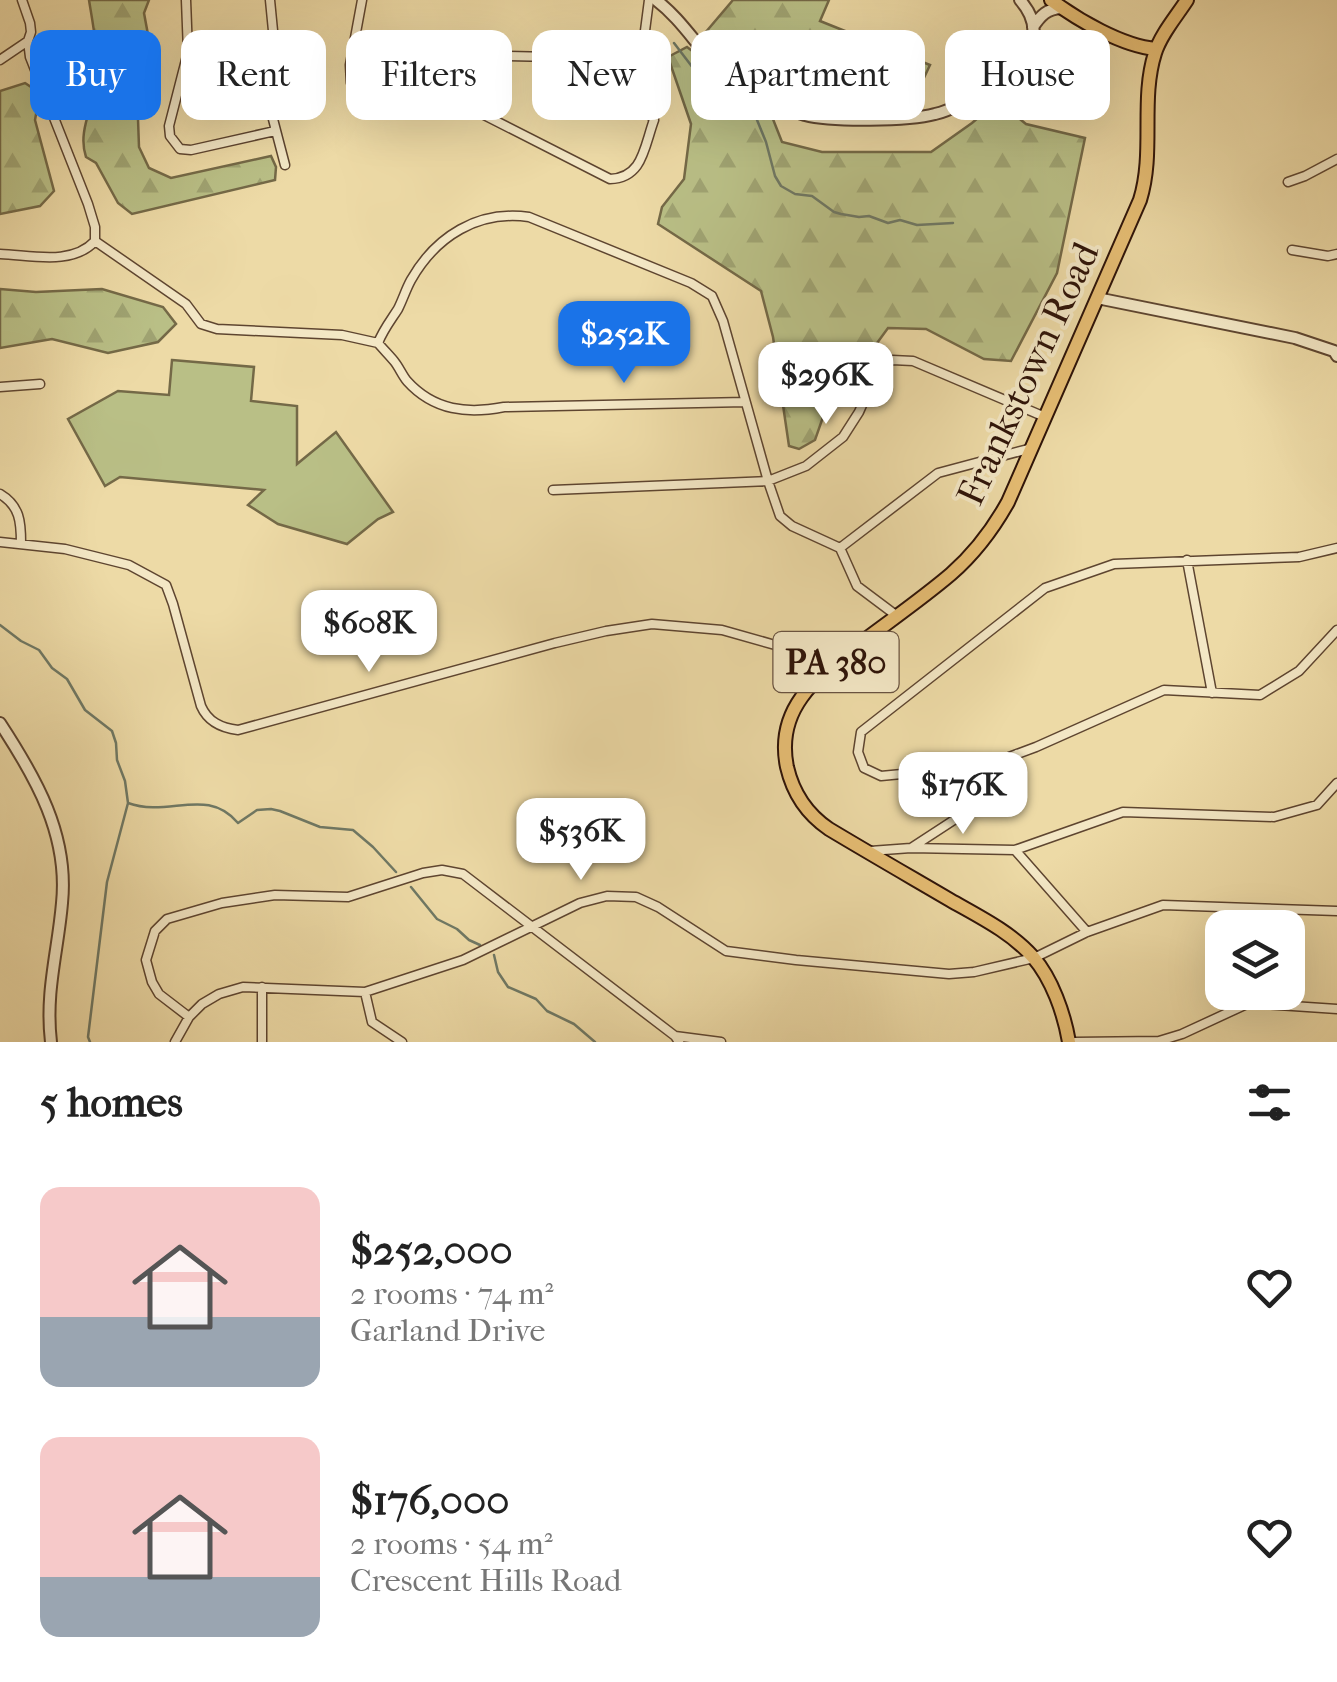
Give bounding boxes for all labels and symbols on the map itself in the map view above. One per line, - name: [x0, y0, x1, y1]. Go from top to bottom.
- street label: Frankstown Road: [947, 235, 1109, 513]
- pin: $252K: [554, 301, 694, 386]
- pin: $296K: [756, 342, 896, 427]
- pin: $608K: [299, 590, 439, 675]
- road number: PA 380: [774, 632, 898, 692]
- pin: $176K: [893, 752, 1033, 837]
- pin: $536K: [511, 798, 651, 883]

